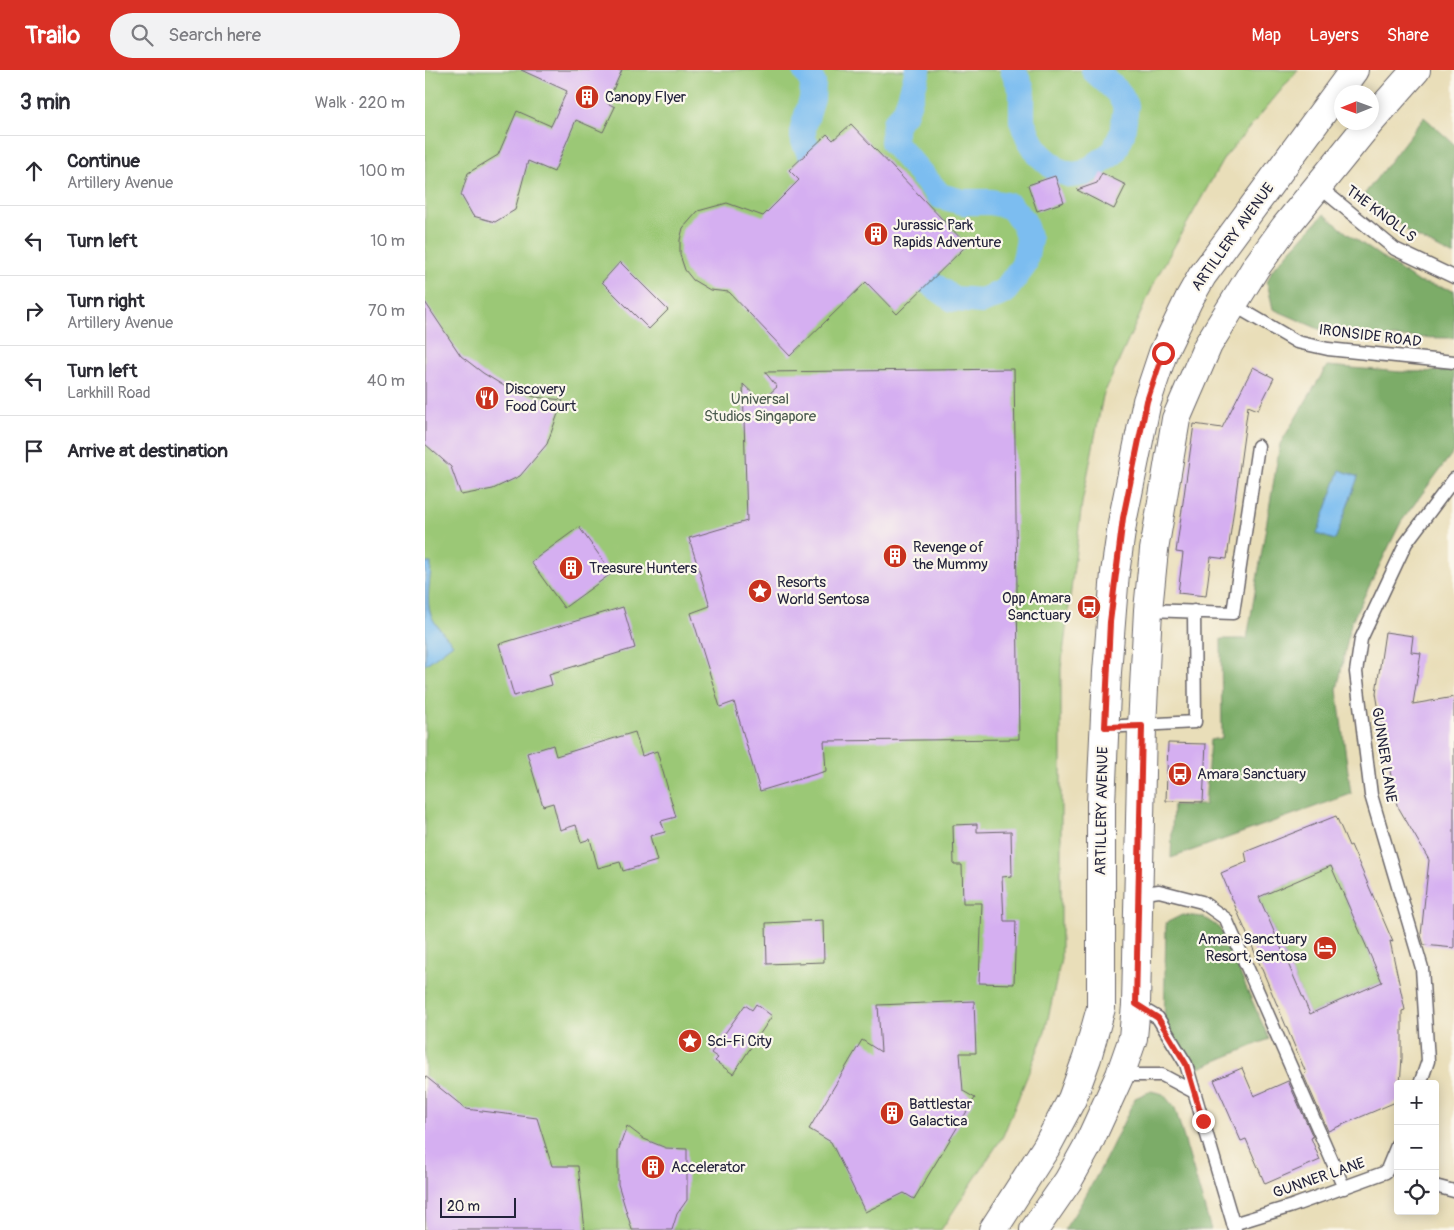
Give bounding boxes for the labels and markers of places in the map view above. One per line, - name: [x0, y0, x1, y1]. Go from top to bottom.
- building icon: Canopy Flyer: [574, 84, 600, 110]
- place label: Canopy Flyer: [605, 88, 687, 107]
- place label: Jurassic Park Rapids Adventure: [893, 216, 1002, 252]
- building icon: Jurassic Park Rapids Adventure: [863, 221, 889, 247]
- place label: Discovery Food Court: [505, 380, 577, 416]
- restaurant icon: Discovery Food Court: [474, 385, 500, 411]
- place label: Revenge of the Mummy: [912, 538, 988, 574]
- building icon: Revenge of the Mummy: [882, 543, 908, 569]
- building icon: Treasure Hunters: [558, 555, 584, 581]
- place label: Treasure Hunters: [589, 559, 697, 578]
- place label: Resorts World Sentosa: [777, 573, 869, 609]
- place icon: Resorts World Sentosa: [747, 578, 773, 604]
- place label: Opp Amara Sanctuary: [1002, 589, 1072, 625]
- bus stop icon: Opp Amara Sanctuary: [1076, 594, 1102, 620]
- bus stop icon: Amara Sanctuary: [1167, 761, 1193, 787]
- place label: Amara Sanctuary: [1197, 765, 1307, 784]
- place label: Amara Sanctuary Resort, Sentosa: [1198, 930, 1308, 966]
- hotel icon: Amara Sanctuary Resort, Sentosa: [1312, 935, 1338, 961]
- place icon: Sci-Fi City: [677, 1028, 703, 1054]
- place label: Sci-Fi City: [707, 1032, 772, 1051]
- place label: Battlestar Galactica: [909, 1095, 973, 1131]
- building icon: Battlestar Galactica: [879, 1100, 905, 1126]
- building icon: Accelerator: [640, 1154, 666, 1180]
- place label: Accelerator: [671, 1158, 746, 1177]

